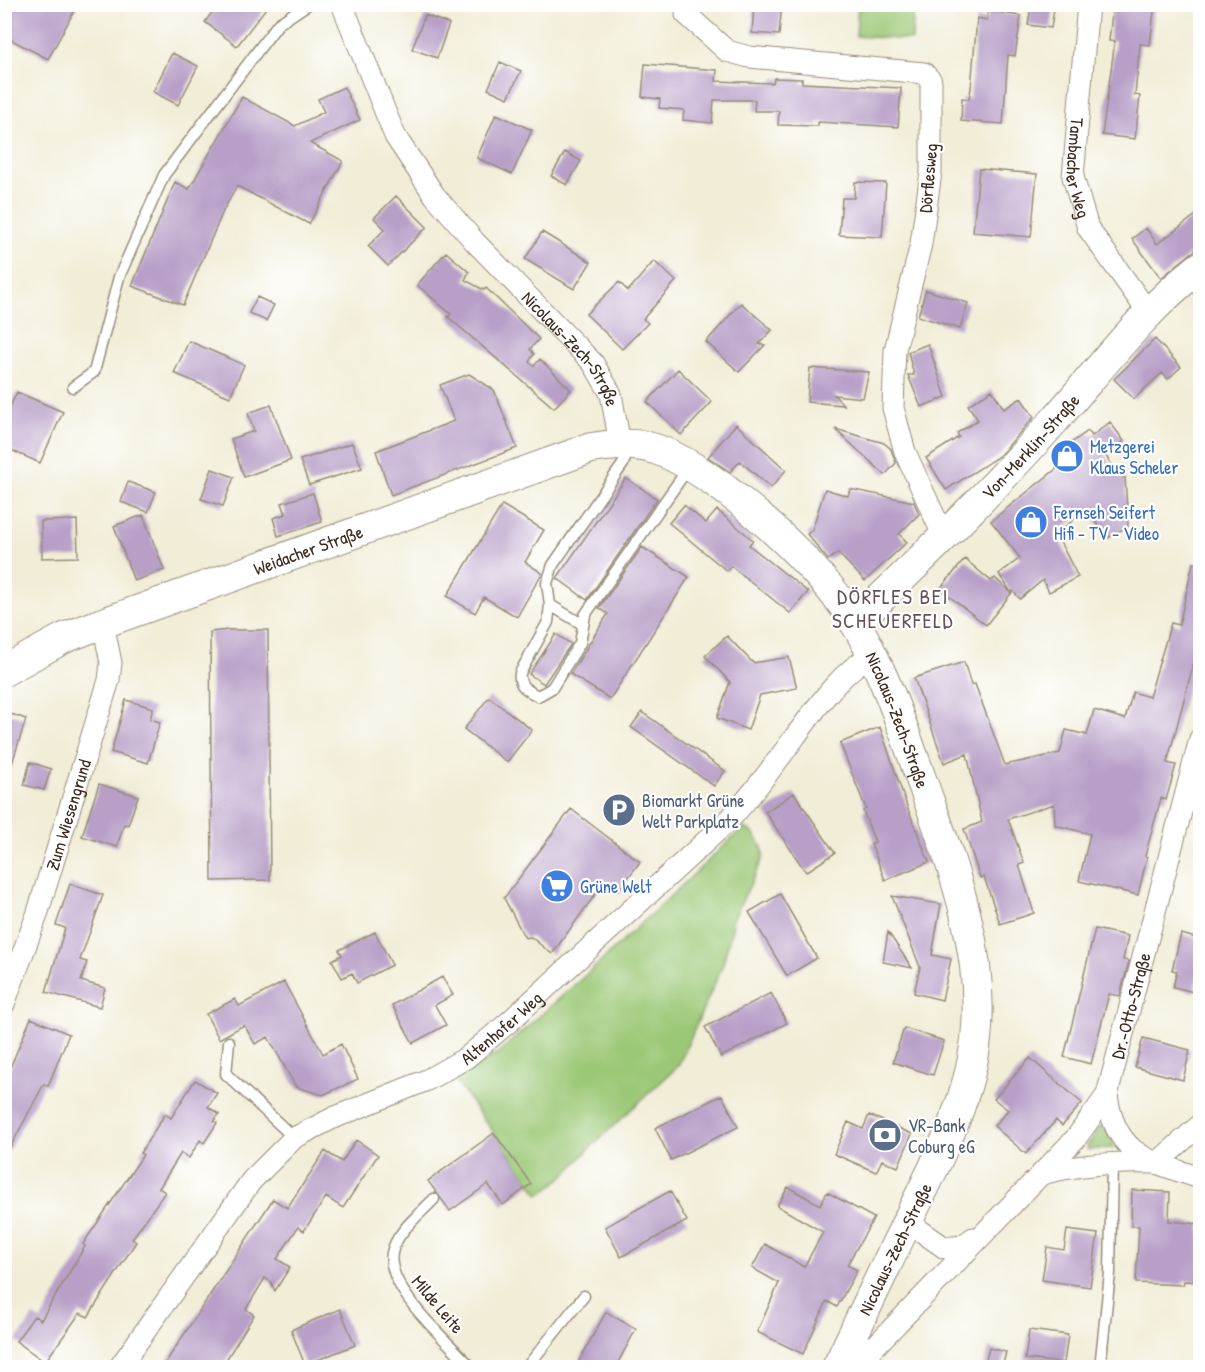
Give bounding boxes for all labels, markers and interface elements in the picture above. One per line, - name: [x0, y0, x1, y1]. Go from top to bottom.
- street label: Tambacher Weg: [1060, 117, 1097, 221]
- street label: Dörflesweg: [913, 142, 943, 214]
- street label: Nicolaus-Zech-Straße: [517, 285, 625, 408]
- street label: Von-Merklin-Straße: [976, 388, 1085, 504]
- place label: Metzgerei Klaus Scheler: [1090, 434, 1178, 480]
- shop icon: Metzgerei Klaus Scheler: [1049, 438, 1085, 474]
- place label: Fernseh Seifert Hifi - TV - Video: [1053, 500, 1159, 546]
- shop icon: Fernseh Seifert Hifi - TV - Video: [1013, 504, 1049, 540]
- street label: Weidacher Straße: [250, 518, 366, 581]
- district label: DÖRFLES BEI SCHEUERFELD: [832, 582, 954, 635]
- street label: Nicolaus-Zech-Straße: [860, 647, 936, 791]
- street label: Zum Wiesengrund: [39, 756, 97, 873]
- place label: Biomarkt Grüne Welt Parkplatz: [642, 788, 745, 834]
- parking icon: Biomarkt Grüne Welt Parkplatz: [601, 792, 637, 828]
- supermarket icon: Grüne Welt: [539, 868, 575, 904]
- place label: Grüne Welt: [580, 874, 652, 899]
- street label: Dr.-Otto-Straße: [1104, 950, 1156, 1061]
- street label: Altenhofer Weg: [455, 985, 547, 1070]
- place label: VR-Bank Coburg eG: [908, 1113, 975, 1159]
- bank icon: VR-Bank Coburg eG: [867, 1117, 903, 1153]
- street label: Nicolaus-Zech-Straße: [852, 1179, 938, 1319]
- street label: Milde Leite: [406, 1269, 470, 1339]

